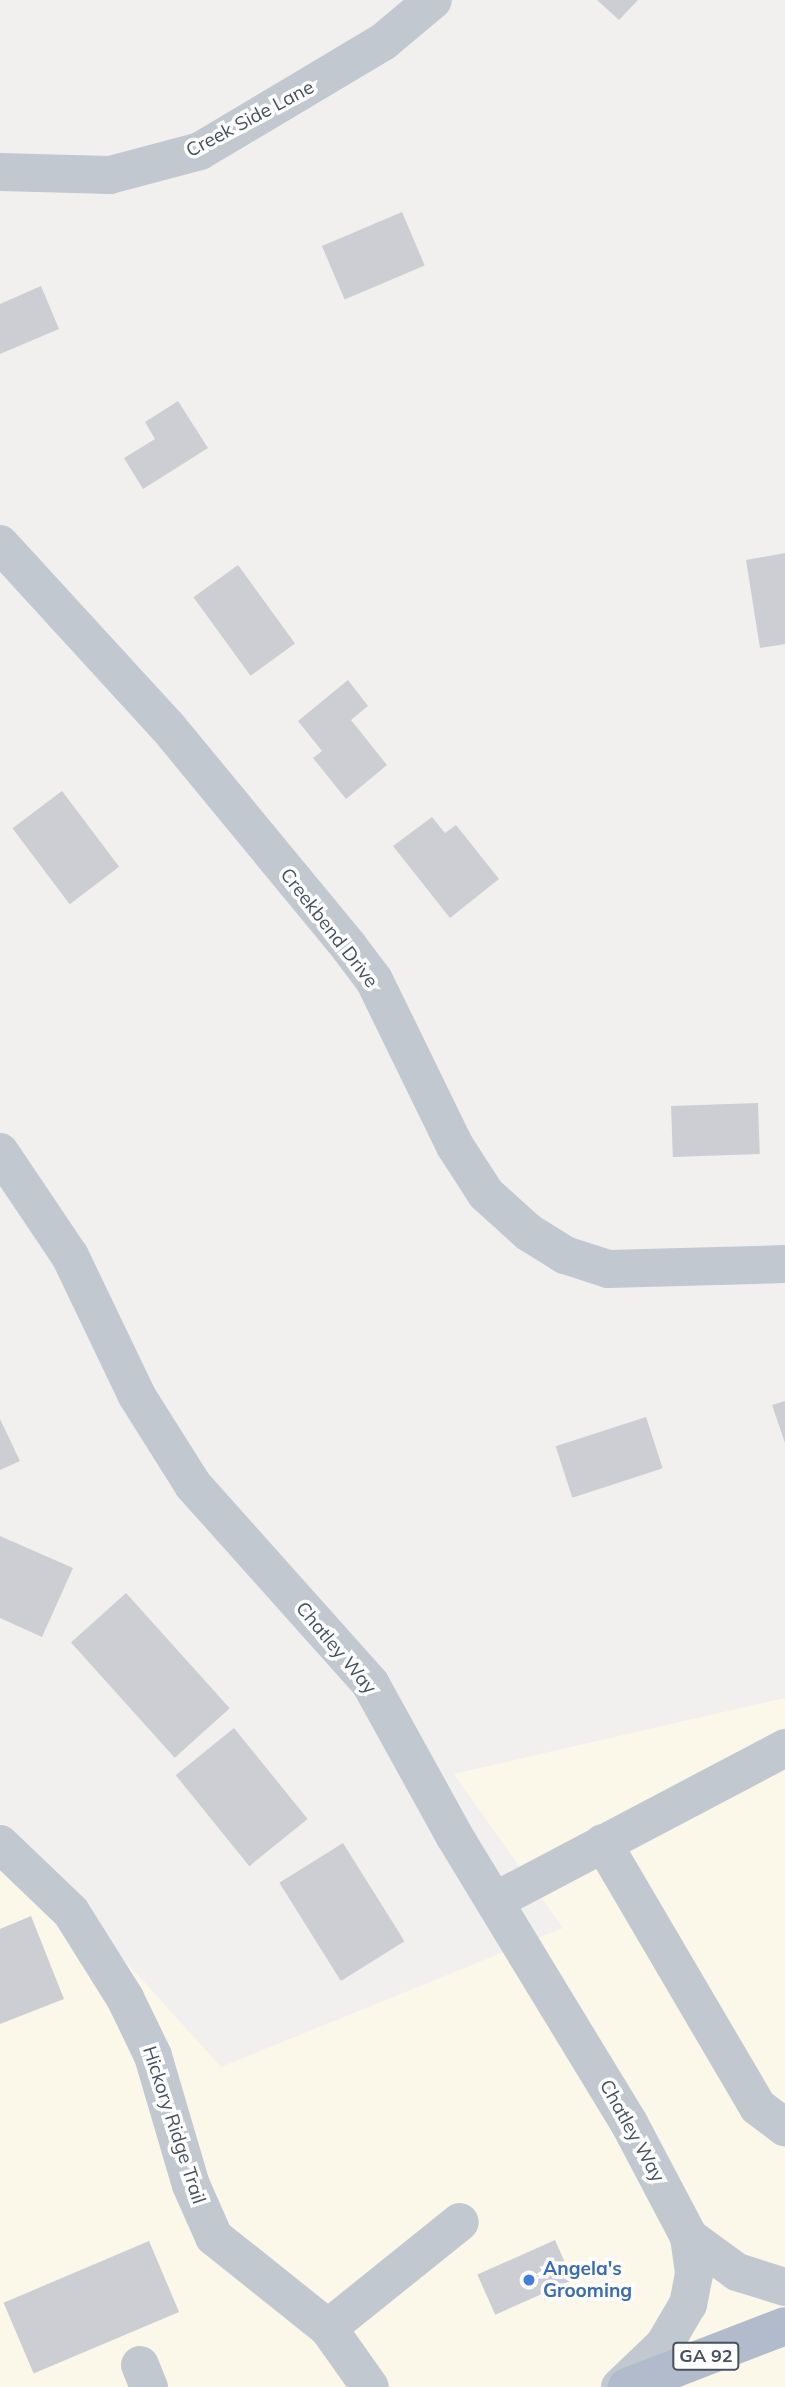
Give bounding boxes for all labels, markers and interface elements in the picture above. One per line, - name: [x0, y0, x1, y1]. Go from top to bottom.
- street label: Creek Side Lane: [182, 76, 318, 162]
- street label: Creekbend Drive: [275, 864, 383, 992]
- street label: Chatley Way: [291, 1597, 381, 1699]
- street label: Hickory Ridge Trail: [138, 2043, 210, 2207]
- street label: Chatley Way: [595, 2076, 669, 2186]
- place label: Angela's Grooming: [543, 2258, 632, 2302]
- marker: Angela's Grooming: [521, 2272, 537, 2288]
- road number: GA 92: [671, 2342, 741, 2370]

